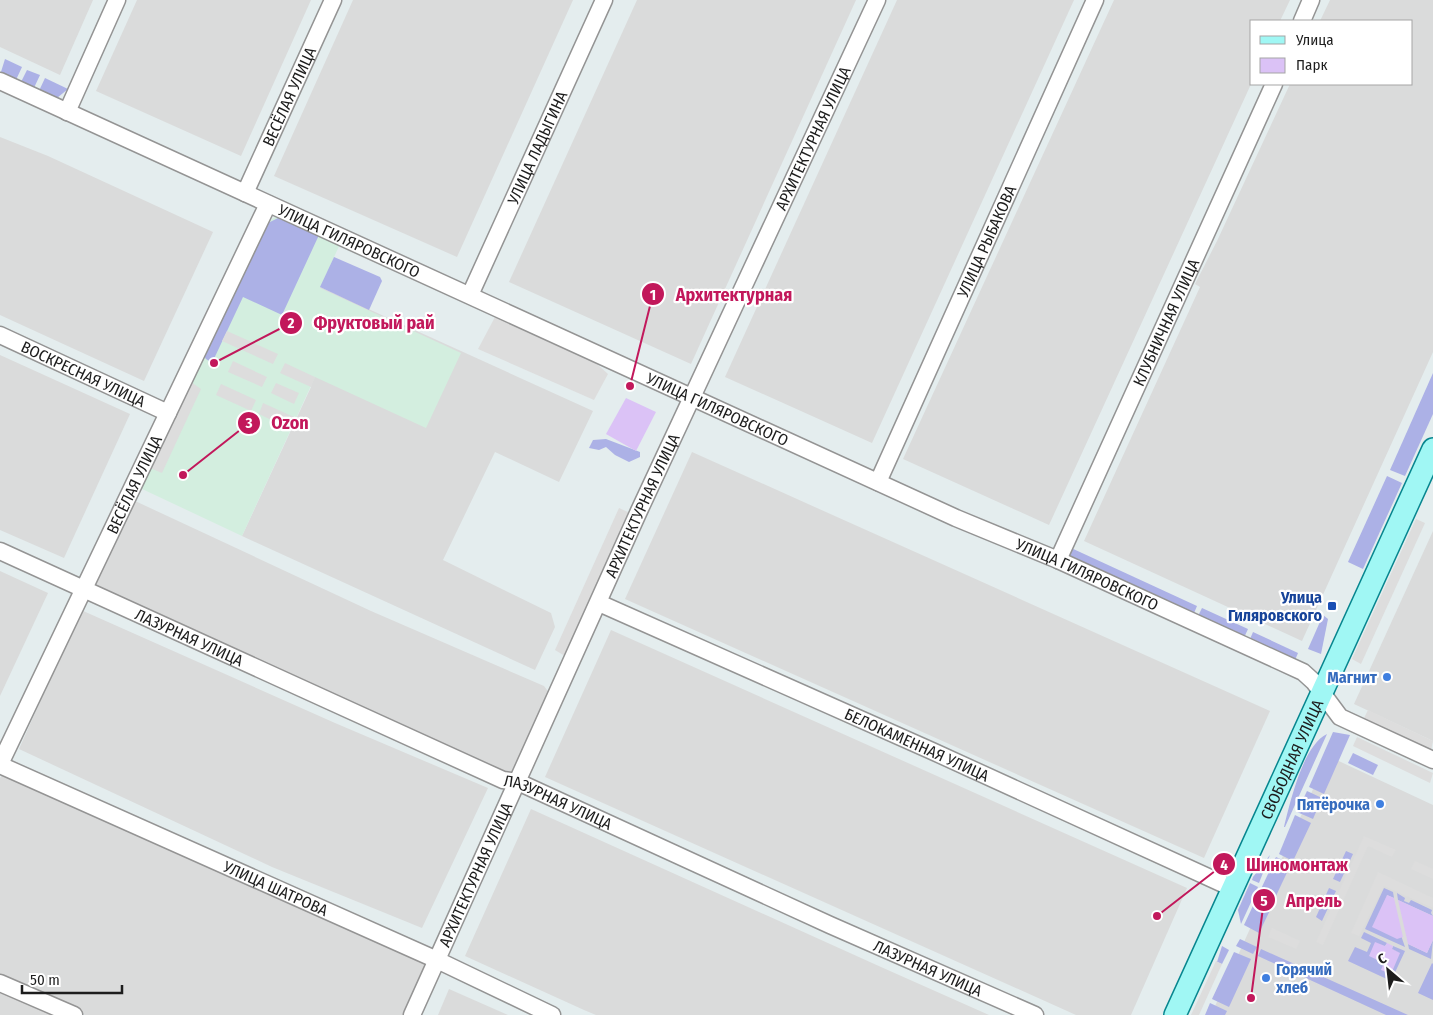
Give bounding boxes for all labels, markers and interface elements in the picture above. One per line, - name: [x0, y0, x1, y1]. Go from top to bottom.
- legend: [1250, 20, 1413, 85]
- text: Улица: [1295, 31, 1334, 49]
- street label: ВЕСЁЛАЯ УЛИЦА: [259, 44, 320, 149]
- text: Парк: [1296, 56, 1327, 74]
- street label: АРХИТЕКТУРНАЯ УЛИЦА: [771, 63, 855, 213]
- street label: УЛИЦА ЛАДЫГИНА: [503, 88, 572, 208]
- street label: УЛИЦА РЫБАКОВА: [953, 182, 1021, 301]
- street label: УЛИЦА ГИЛЯРОВСКОГО: [274, 200, 423, 282]
- street label: КЛУБНИЧНАЯ УЛИЦА: [1129, 255, 1204, 389]
- callout: Архитектурная: [641, 278, 802, 311]
- text: Архитектурная: [675, 284, 792, 306]
- text: 1: [650, 286, 656, 304]
- callout: Фруктовый рай: [279, 307, 445, 340]
- text: Фруктовый рай: [313, 312, 435, 334]
- text: 2: [287, 314, 295, 332]
- street label: ВОСКРЕСНАЯ УЛИЦА: [18, 337, 149, 411]
- street label: УЛИЦА ГИЛЯРОВСКОГО: [642, 368, 791, 450]
- callout: Ozon: [236, 407, 319, 440]
- text: Ozon: [271, 412, 309, 434]
- text: 3: [244, 414, 253, 432]
- street label: АРХИТЕКТУРНАЯ УЛИЦА: [601, 430, 684, 581]
- street label: ВЕСЁЛАЯ УЛИЦА: [103, 432, 166, 537]
- street label: УЛИЦА ГИЛЯРОВСКОГО: [1012, 534, 1161, 615]
- place label: Улица Гиляровского: [1228, 588, 1322, 625]
- marker: Улица Гиляровского: [1326, 600, 1338, 612]
- street label: ЛАЗУРНАЯ УЛИЦА: [132, 605, 247, 671]
- place label: Магнит: [1327, 668, 1377, 687]
- marker: Магнит: [1381, 671, 1393, 683]
- street label: СВОБОДНАЯ УЛИЦА: [1257, 696, 1328, 822]
- street label: БЕЛОКАМЕННАЯ УЛИЦА: [842, 704, 992, 786]
- street label: ЛАЗУРНАЯ УЛИЦА: [503, 771, 615, 834]
- place label: Пятёрочка: [1297, 795, 1370, 814]
- marker: Пятёрочка: [1374, 798, 1386, 810]
- street label: АРХИТЕКТУРНАЯ УЛИЦА: [435, 799, 517, 950]
- callout: Шиномонтаж: [1211, 848, 1358, 881]
- text: Шиномонтаж: [1246, 854, 1349, 876]
- text: 4: [1220, 856, 1228, 874]
- street label: УЛИЦА ШАТРОВА: [220, 857, 331, 920]
- callout: Апрель: [1252, 884, 1352, 917]
- text: Апрель: [1285, 890, 1342, 912]
- text: 5: [1260, 892, 1268, 910]
- street label: ЛАЗУРНАЯ УЛИЦА: [871, 936, 985, 1001]
- north arrow: [1363, 945, 1413, 995]
- text: С: [1375, 949, 1390, 968]
- place label: Горячий хлеб: [1275, 960, 1332, 997]
- scale bar: [22, 962, 122, 994]
- text: 50 m: [30, 971, 60, 989]
- marker: Горячий хлеб: [1260, 972, 1272, 984]

